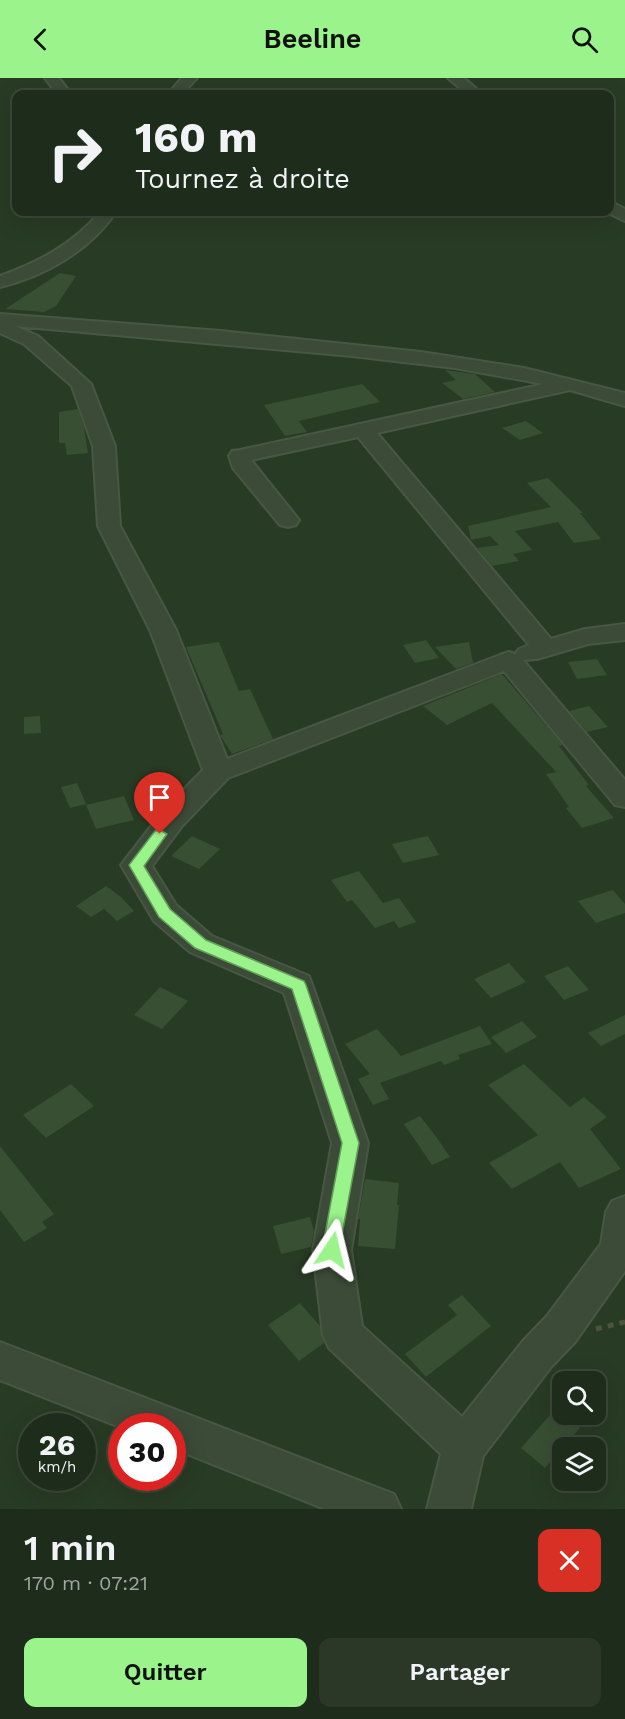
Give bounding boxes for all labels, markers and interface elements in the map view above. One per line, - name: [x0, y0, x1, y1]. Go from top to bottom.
- icon: back: [24, 23, 57, 56]
- text: Beeline: [264, 23, 361, 55]
- icon: search: [568, 23, 601, 56]
- text: 160 m: [135, 113, 258, 162]
- icon: right: [36, 114, 114, 192]
- text: Tournez à droite: [135, 163, 350, 195]
- pin: [134, 772, 185, 834]
- icon: arrive: [143, 781, 176, 814]
- position arrow: [300, 1218, 364, 1282]
- map controls: [552, 1371, 606, 1491]
- button: search: [552, 1371, 606, 1425]
- speed limit sign: 30: [108, 1413, 186, 1491]
- text: 26: [39, 1427, 75, 1462]
- button: layers: [552, 1437, 606, 1491]
- text: km/h: [38, 1458, 76, 1476]
- text: 1 min: [24, 1527, 116, 1569]
- button: close: [538, 1529, 601, 1592]
- text: 170 m · 07:21: [24, 1571, 148, 1595]
- button: Quitter: [24, 1638, 307, 1707]
- button: Partager: [319, 1638, 601, 1707]

